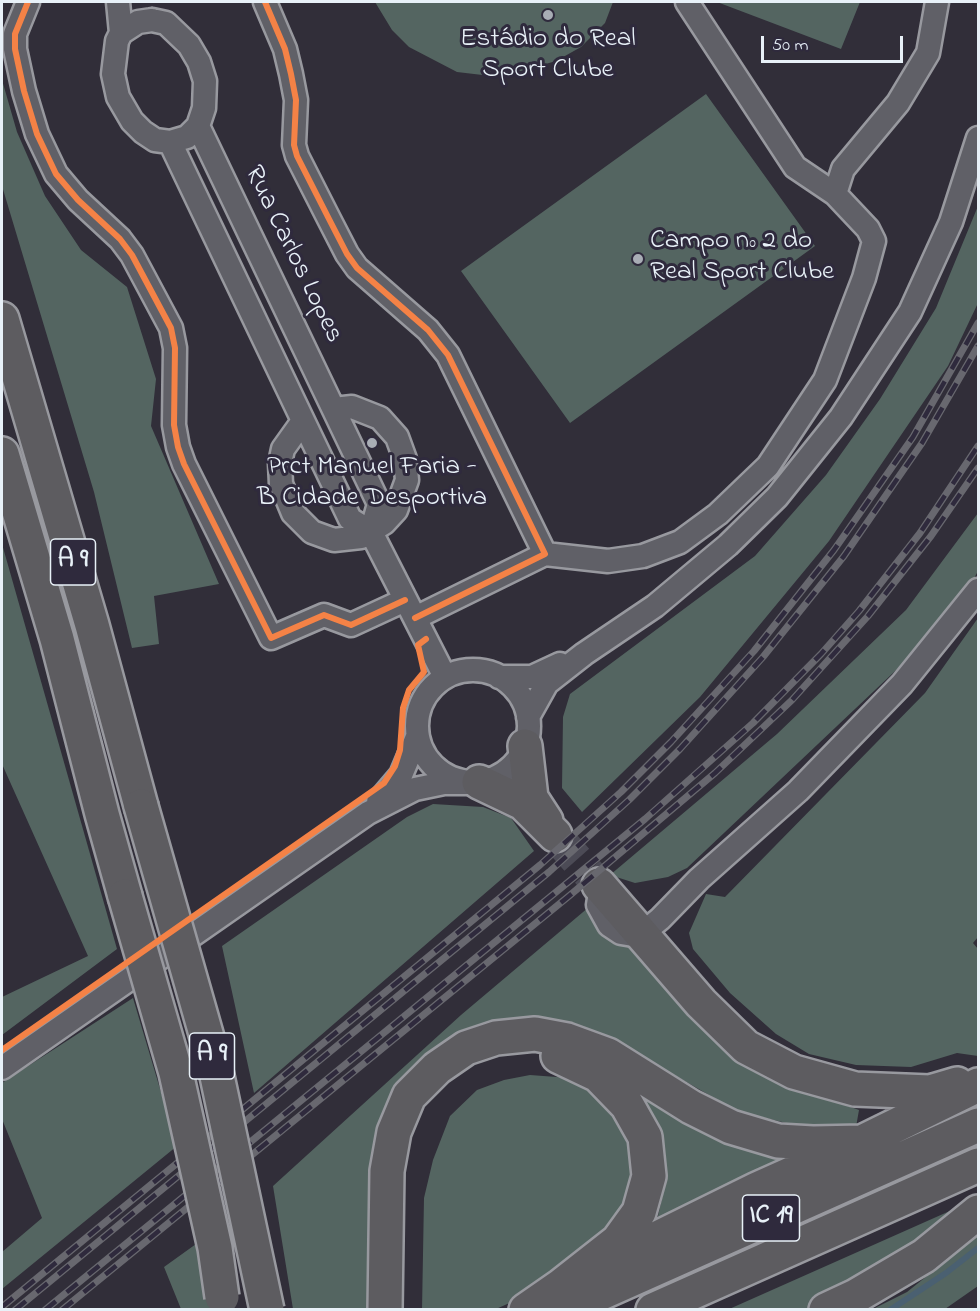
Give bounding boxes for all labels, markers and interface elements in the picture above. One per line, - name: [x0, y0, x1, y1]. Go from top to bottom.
- marker: Estádio do Real Sport Clube: [541, 8, 555, 22]
- scale bar: [764, 24, 906, 62]
- place label: Estádio do Real Sport Clube: [460, 25, 636, 88]
- text: 50 m: [772, 33, 809, 59]
- street label: Rua Carlos Lopes: [235, 161, 349, 349]
- place label: Campo nº 2 do Real Sport Clube: [650, 227, 834, 290]
- marker: Campo nº 2 do Real Sport Clube: [631, 252, 645, 266]
- marker: Prct Manuel Faria - B Cidade Desportiva: [365, 436, 379, 450]
- place label: Prct Manuel Faria - B Cidade Desportiva: [257, 453, 487, 516]
- road number: A 9: [50, 539, 96, 585]
- road number: A 9: [190, 1033, 234, 1079]
- road number: IC 19: [742, 1195, 800, 1241]

